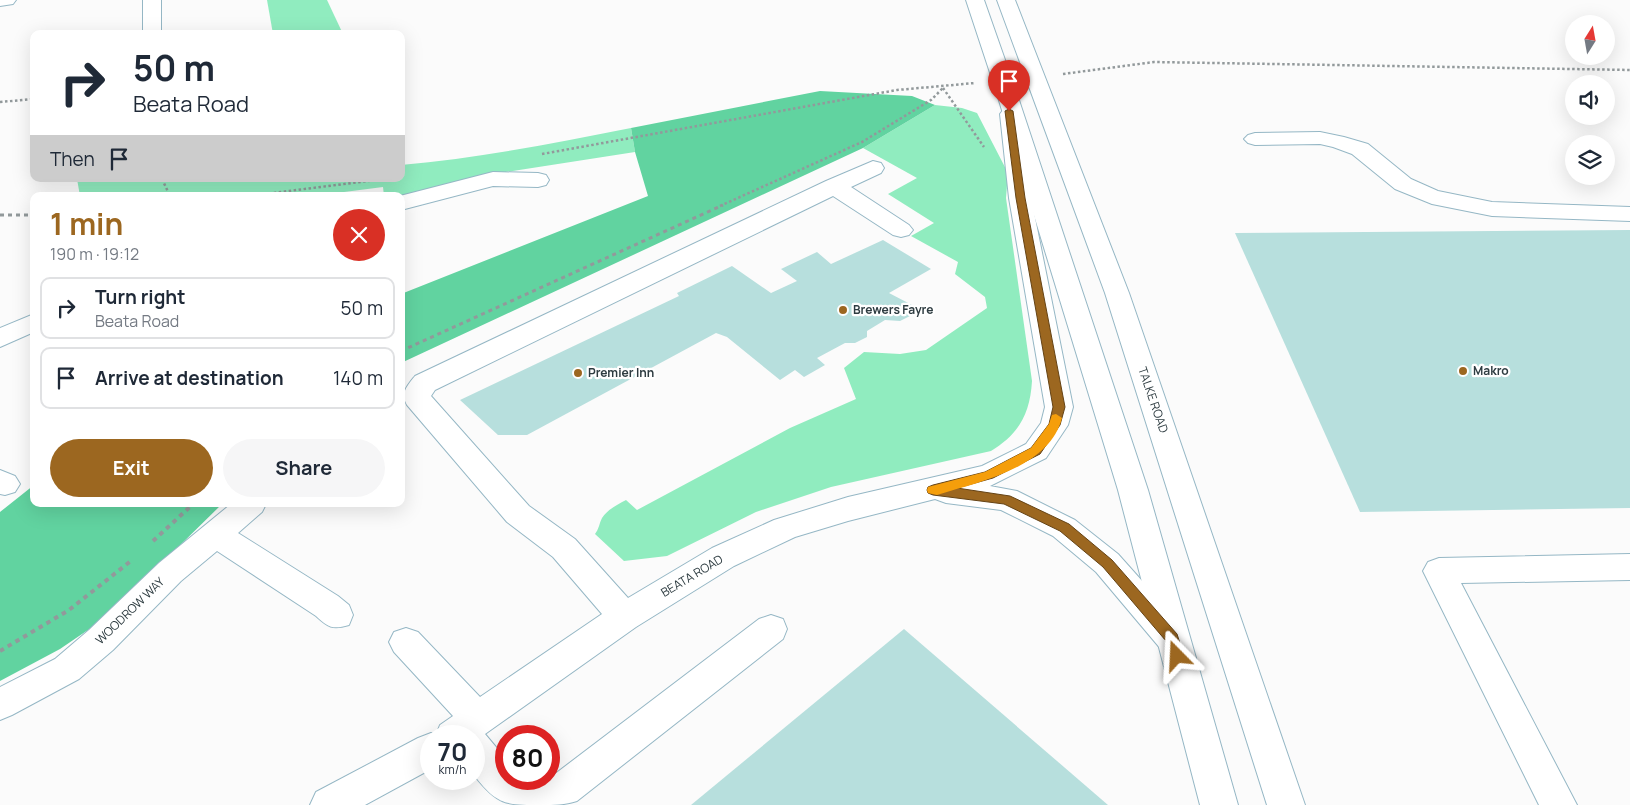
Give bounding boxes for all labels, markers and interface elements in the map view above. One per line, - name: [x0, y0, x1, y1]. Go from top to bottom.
- north arrow: [1565, 15, 1615, 65]
- map controls: [1565, 15, 1615, 185]
- text: 50 m: [133, 44, 215, 92]
- icon: right: [50, 50, 115, 115]
- pin: [988, 60, 1030, 111]
- icon: arrive: [995, 67, 1023, 95]
- button: sound: [1565, 75, 1615, 125]
- text: Beata Road: [133, 89, 249, 119]
- button: layers: [1565, 135, 1615, 185]
- icon: arrive: [105, 145, 133, 173]
- text: Then: [50, 146, 95, 172]
- text: 1 min: [50, 203, 123, 244]
- button: close: [333, 209, 385, 261]
- text: 190 m · 19:12: [50, 243, 139, 265]
- text: Turn right: [95, 284, 185, 310]
- icon: right: [52, 294, 80, 322]
- text: 50 m: [341, 295, 383, 321]
- place label: Brewers Fayre: [853, 301, 934, 318]
- marker: Brewers Fayre: [837, 304, 849, 316]
- text: Beata Road: [95, 310, 179, 332]
- place label: Makro: [1473, 362, 1509, 379]
- icon: arrive: [52, 364, 80, 392]
- place label: Premier Inn: [588, 364, 654, 381]
- text: Arrive at destination: [95, 365, 284, 391]
- text: 140 m: [333, 365, 383, 391]
- street label: TALKE ROAD: [1134, 365, 1173, 435]
- marker: Makro: [1457, 365, 1469, 377]
- marker: Premier Inn: [572, 367, 584, 379]
- button: Exit: [50, 439, 213, 497]
- button: Share: [223, 439, 385, 497]
- street label: BEATA ROAD: [658, 550, 726, 601]
- street label: WOODROW WAY: [91, 573, 168, 648]
- position arrow: [1150, 629, 1202, 681]
- speed limit sign: 80: [495, 725, 560, 790]
- text: 70: [438, 734, 467, 769]
- text: km/h: [439, 761, 466, 778]

